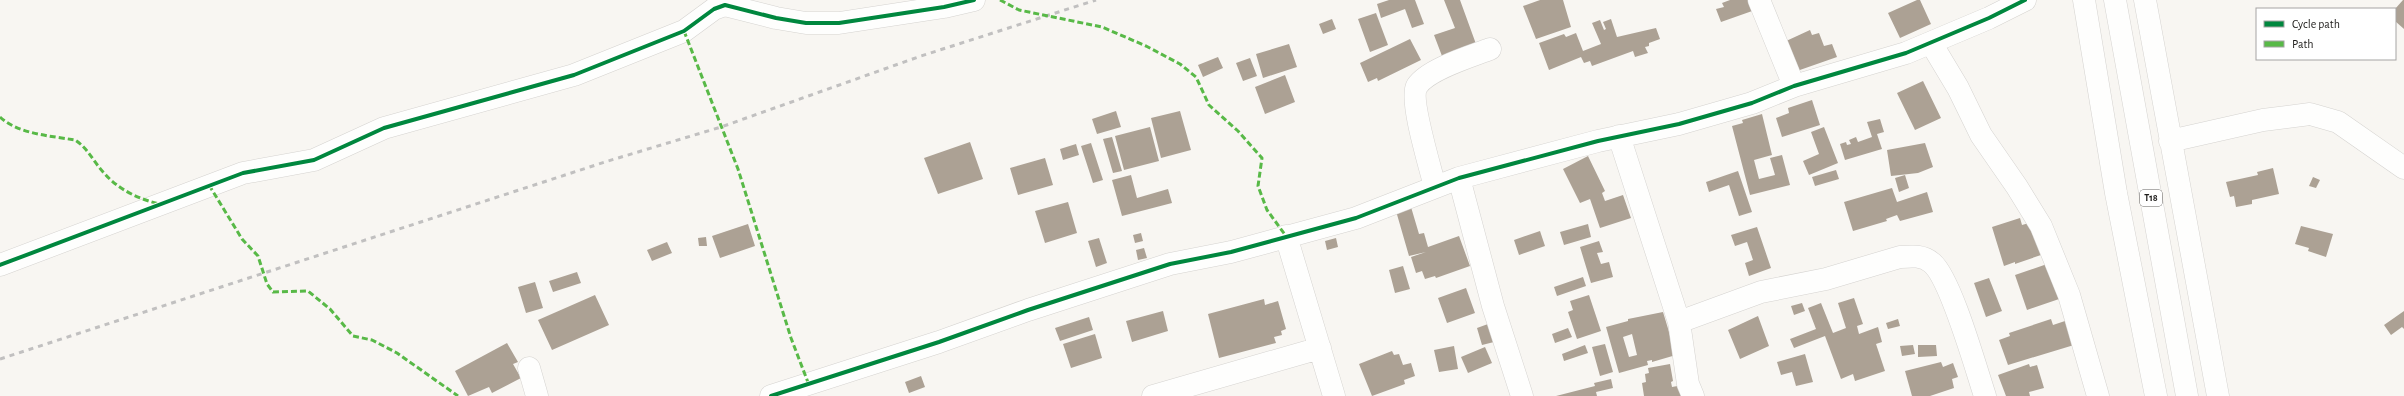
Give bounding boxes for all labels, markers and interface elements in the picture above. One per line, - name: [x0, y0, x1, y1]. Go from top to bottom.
- legend: [2256, 8, 2396, 60]
- text: Cycle path: [2292, 18, 2340, 31]
- text: Path: [2292, 38, 2314, 50]
- road number: T18: [2140, 190, 2162, 206]

